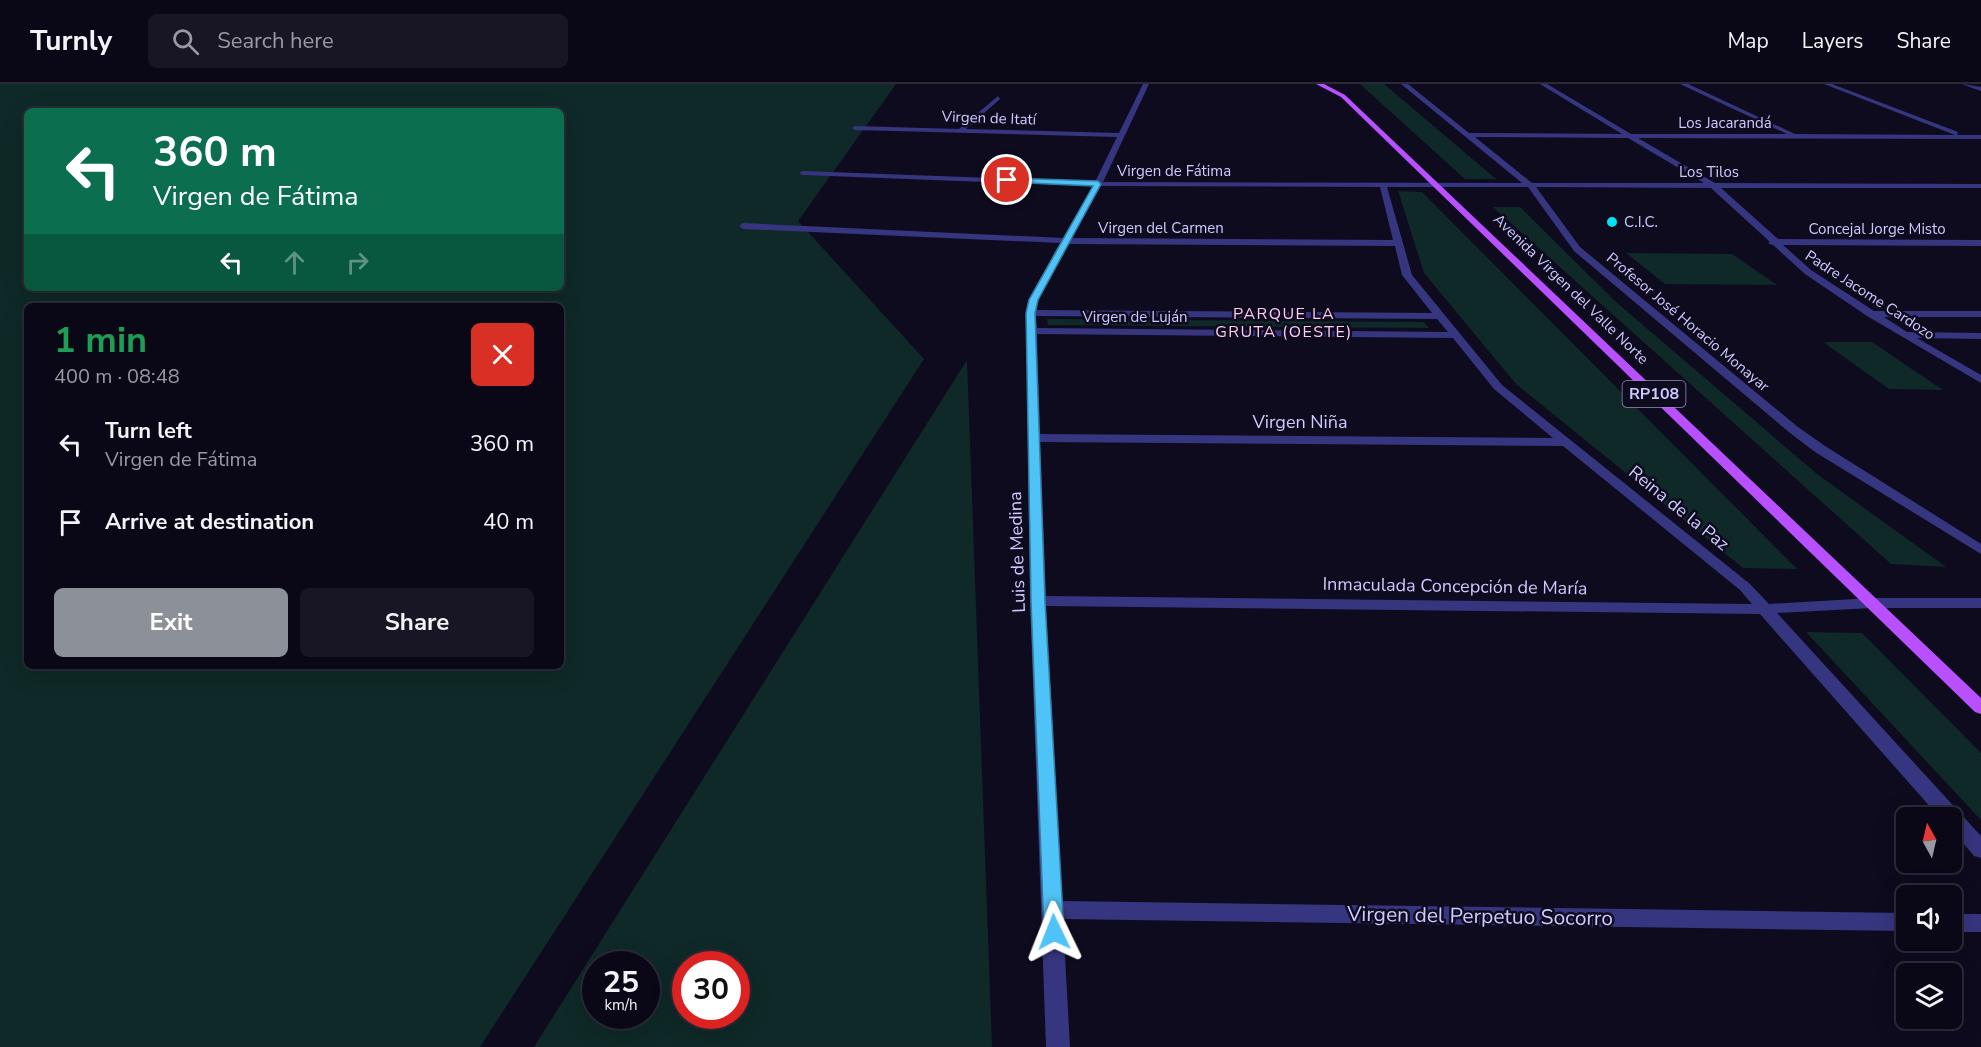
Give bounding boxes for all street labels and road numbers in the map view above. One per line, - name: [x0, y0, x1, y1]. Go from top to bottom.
- street label: Virgen de Itatí: [940, 106, 1038, 130]
- street label: Los Jacarandá: [1678, 113, 1772, 133]
- street label: Virgen de Fátima: [1116, 161, 1231, 181]
- street label: Los Tilos: [1679, 162, 1739, 182]
- street label: Avenida Virgen del Valle Norte: [1489, 209, 1653, 369]
- street label: Virgen del Carmen: [1097, 218, 1224, 238]
- street label: Concejal Jorge Misto: [1808, 219, 1946, 239]
- street label: Padre Jacome Cardozo: [1801, 246, 1939, 344]
- street label: Profesor José Horacio Monayar: [1602, 248, 1774, 397]
- street label: Virgen de Luján: [1081, 307, 1188, 327]
- road number: RP108: [1622, 381, 1686, 407]
- street label: Virgen Niña: [1251, 410, 1348, 434]
- street label: Reina de la Paz: [1624, 460, 1734, 556]
- street label: Luis de Medina: [1003, 491, 1031, 613]
- street label: Inmaculada Concepción de María: [1322, 572, 1588, 600]
- street label: Virgen del Perpetuo Socorro: [1346, 900, 1613, 932]

